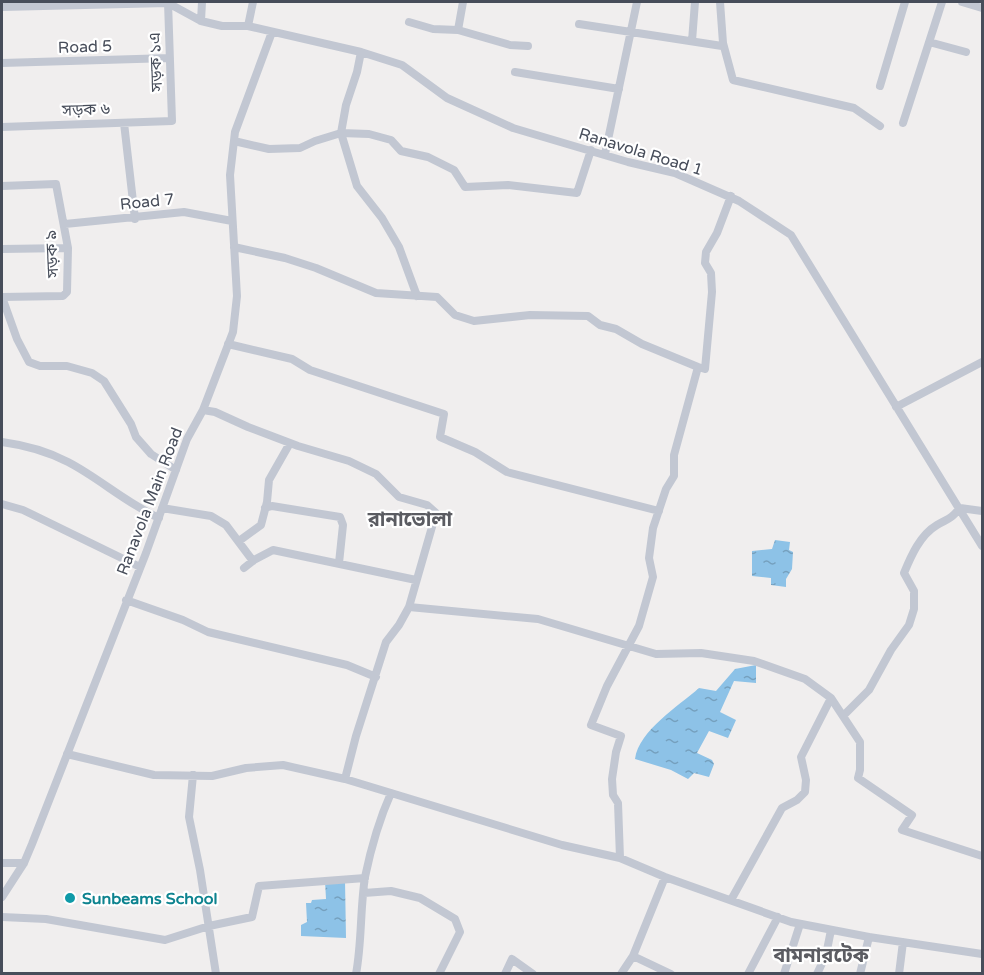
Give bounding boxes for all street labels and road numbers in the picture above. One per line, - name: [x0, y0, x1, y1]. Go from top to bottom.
- street label: সড়ক ১এ: [145, 32, 167, 93]
- street label: Road 5: [57, 36, 113, 58]
- street label: সড়ক ৬: [61, 99, 111, 121]
- street label: Ranavola Road 1: [576, 124, 705, 180]
- street label: Road 7: [119, 189, 175, 215]
- street label: সড়ক ৯: [41, 230, 63, 279]
- street label: Ranavola Main Road: [113, 425, 187, 578]

